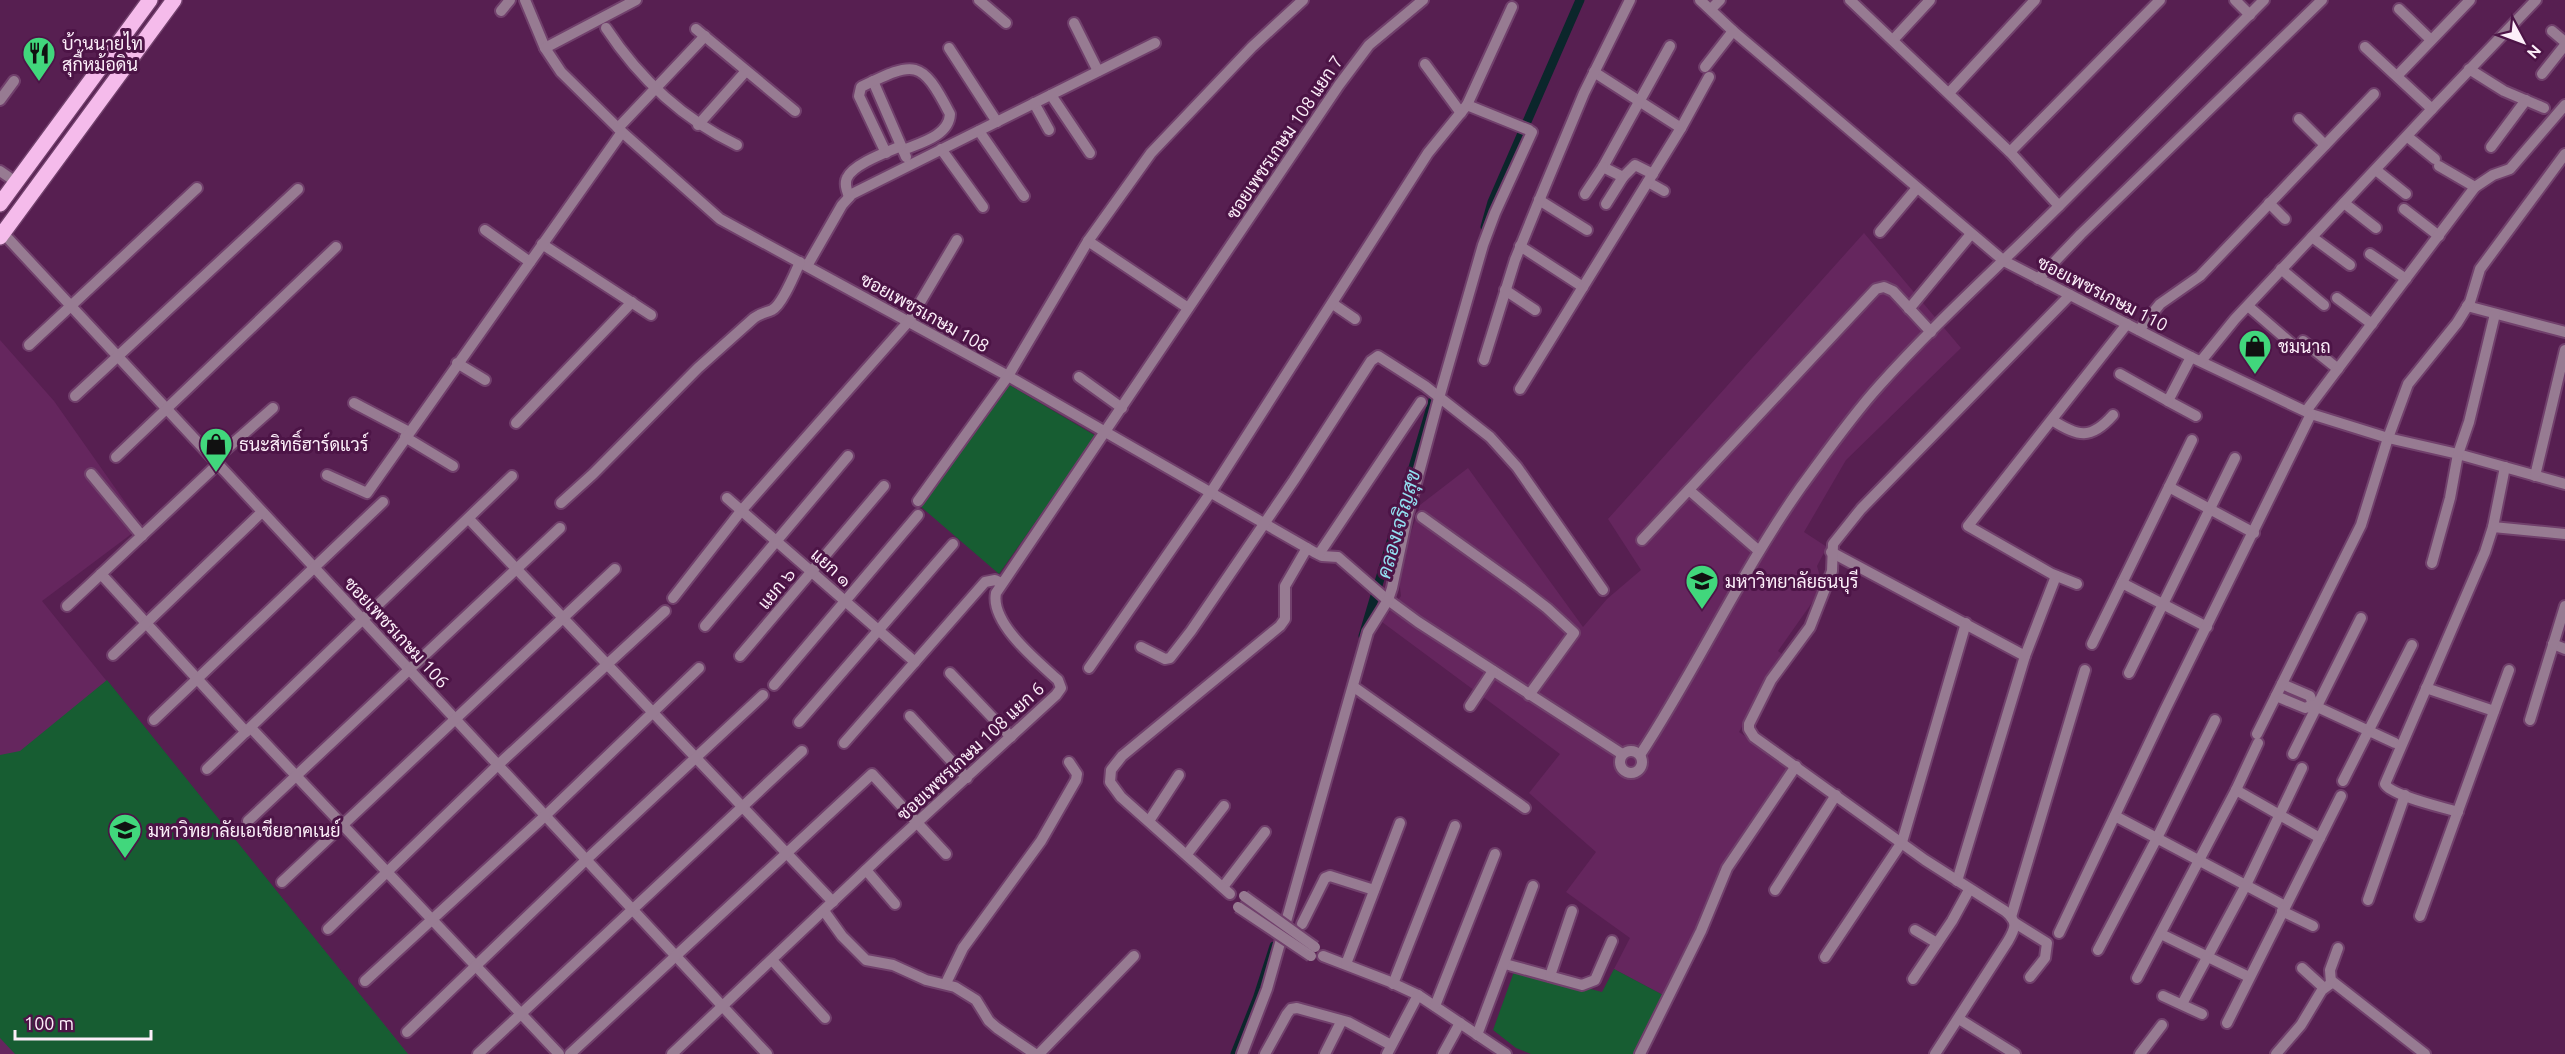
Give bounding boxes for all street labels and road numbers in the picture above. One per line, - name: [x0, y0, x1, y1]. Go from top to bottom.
- street label: ซอยเพชรเกษม 108 แยก 7: [1222, 51, 1346, 223]
- street label: ซอยเพชรเกษม 110: [2034, 251, 2172, 335]
- street label: ซอยเพชรเกษม 108: [857, 268, 993, 356]
- street label: แยก ๑: [808, 544, 856, 590]
- street label: แยก ๖: [753, 563, 799, 613]
- street label: ซอยเพชรเกษม 106: [341, 573, 453, 691]
- street label: ซอยเพชรเกษม 108 แยก 6: [892, 678, 1048, 824]

